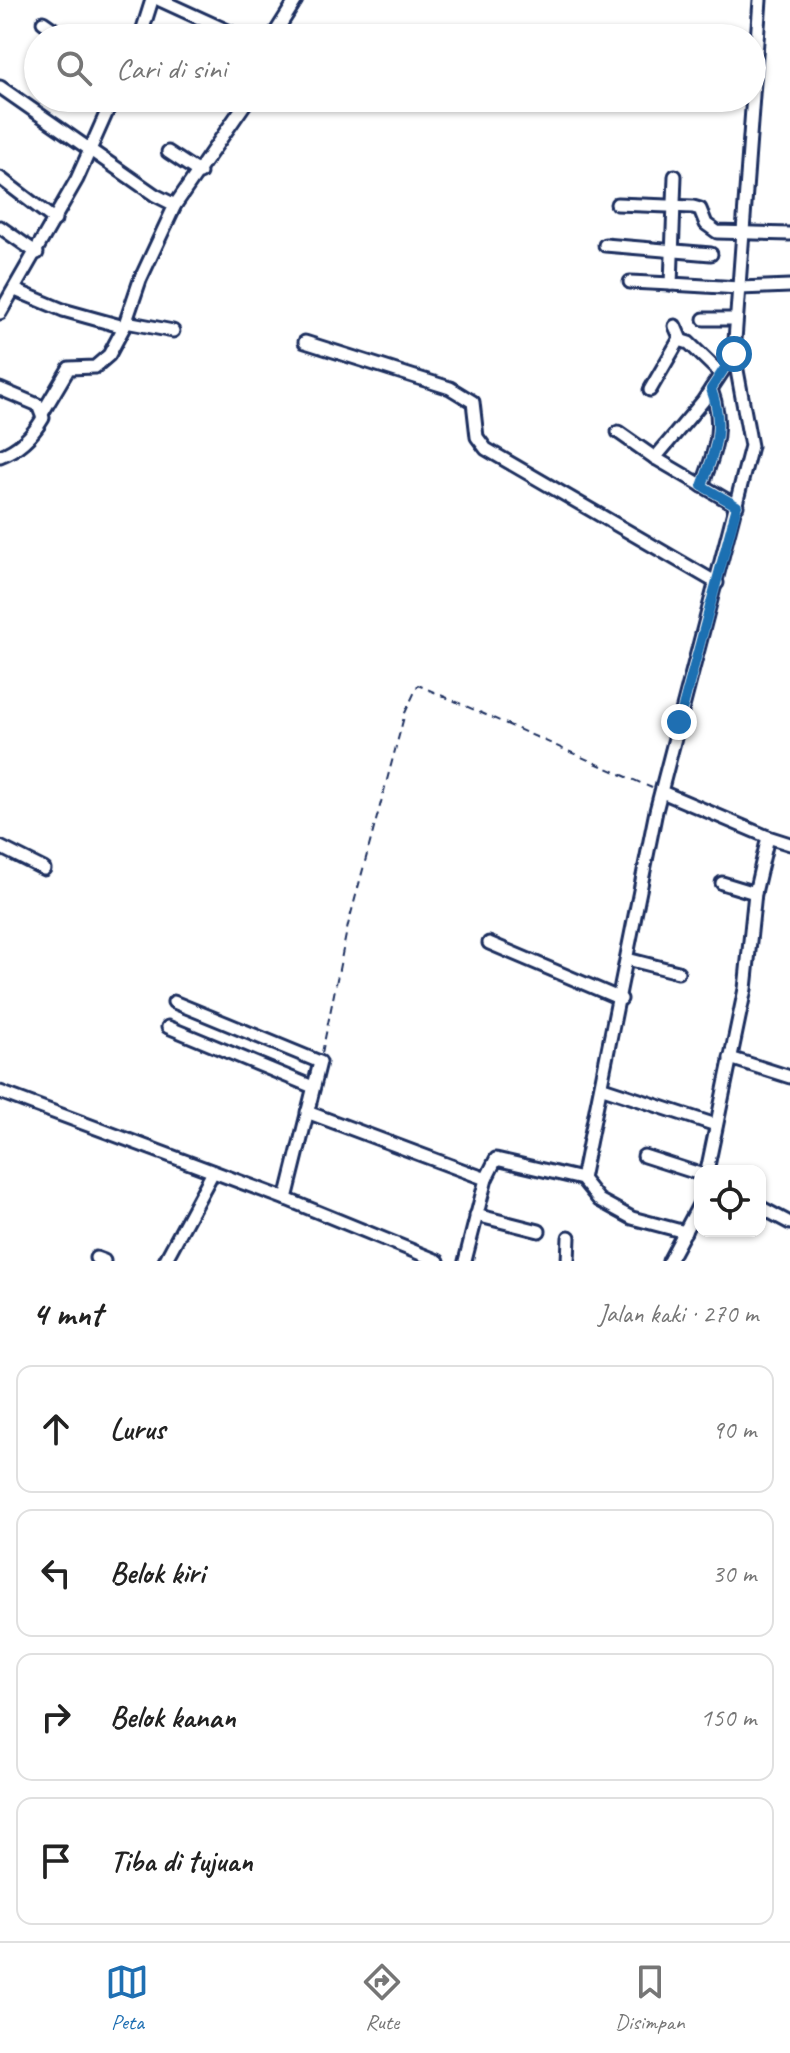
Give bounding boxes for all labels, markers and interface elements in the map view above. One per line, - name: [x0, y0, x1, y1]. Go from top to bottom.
- search box: [24, 24, 766, 112]
- icon: search: [52, 46, 96, 90]
- text: Cari di sini: [116, 49, 227, 87]
- route start: [716, 336, 752, 372]
- route end: [661, 704, 697, 740]
- map controls: [694, 1165, 766, 1237]
- button: locate: [694, 1165, 766, 1237]
- text: 4 mnt: [32, 1292, 102, 1335]
- text: Jalan kaki · 270 m: [598, 1297, 758, 1330]
- icon: ahead: [34, 1407, 78, 1451]
- text: Lurus: [110, 1410, 165, 1448]
- text: 90 m: [712, 1413, 756, 1446]
- icon: left: [34, 1551, 78, 1595]
- text: Belok kiri: [110, 1554, 205, 1592]
- text: 30 m: [712, 1557, 756, 1590]
- icon: right: [34, 1695, 78, 1739]
- text: Belok kanan: [110, 1698, 235, 1736]
- text: 150 m: [700, 1701, 756, 1734]
- icon: arrive: [34, 1839, 78, 1883]
- text: Tiba di tujuan: [110, 1842, 253, 1880]
- tab: Peta: [105, 1960, 149, 2036]
- tab: Rute: [360, 1960, 404, 2036]
- tab: Disimpan: [615, 1960, 685, 2036]

